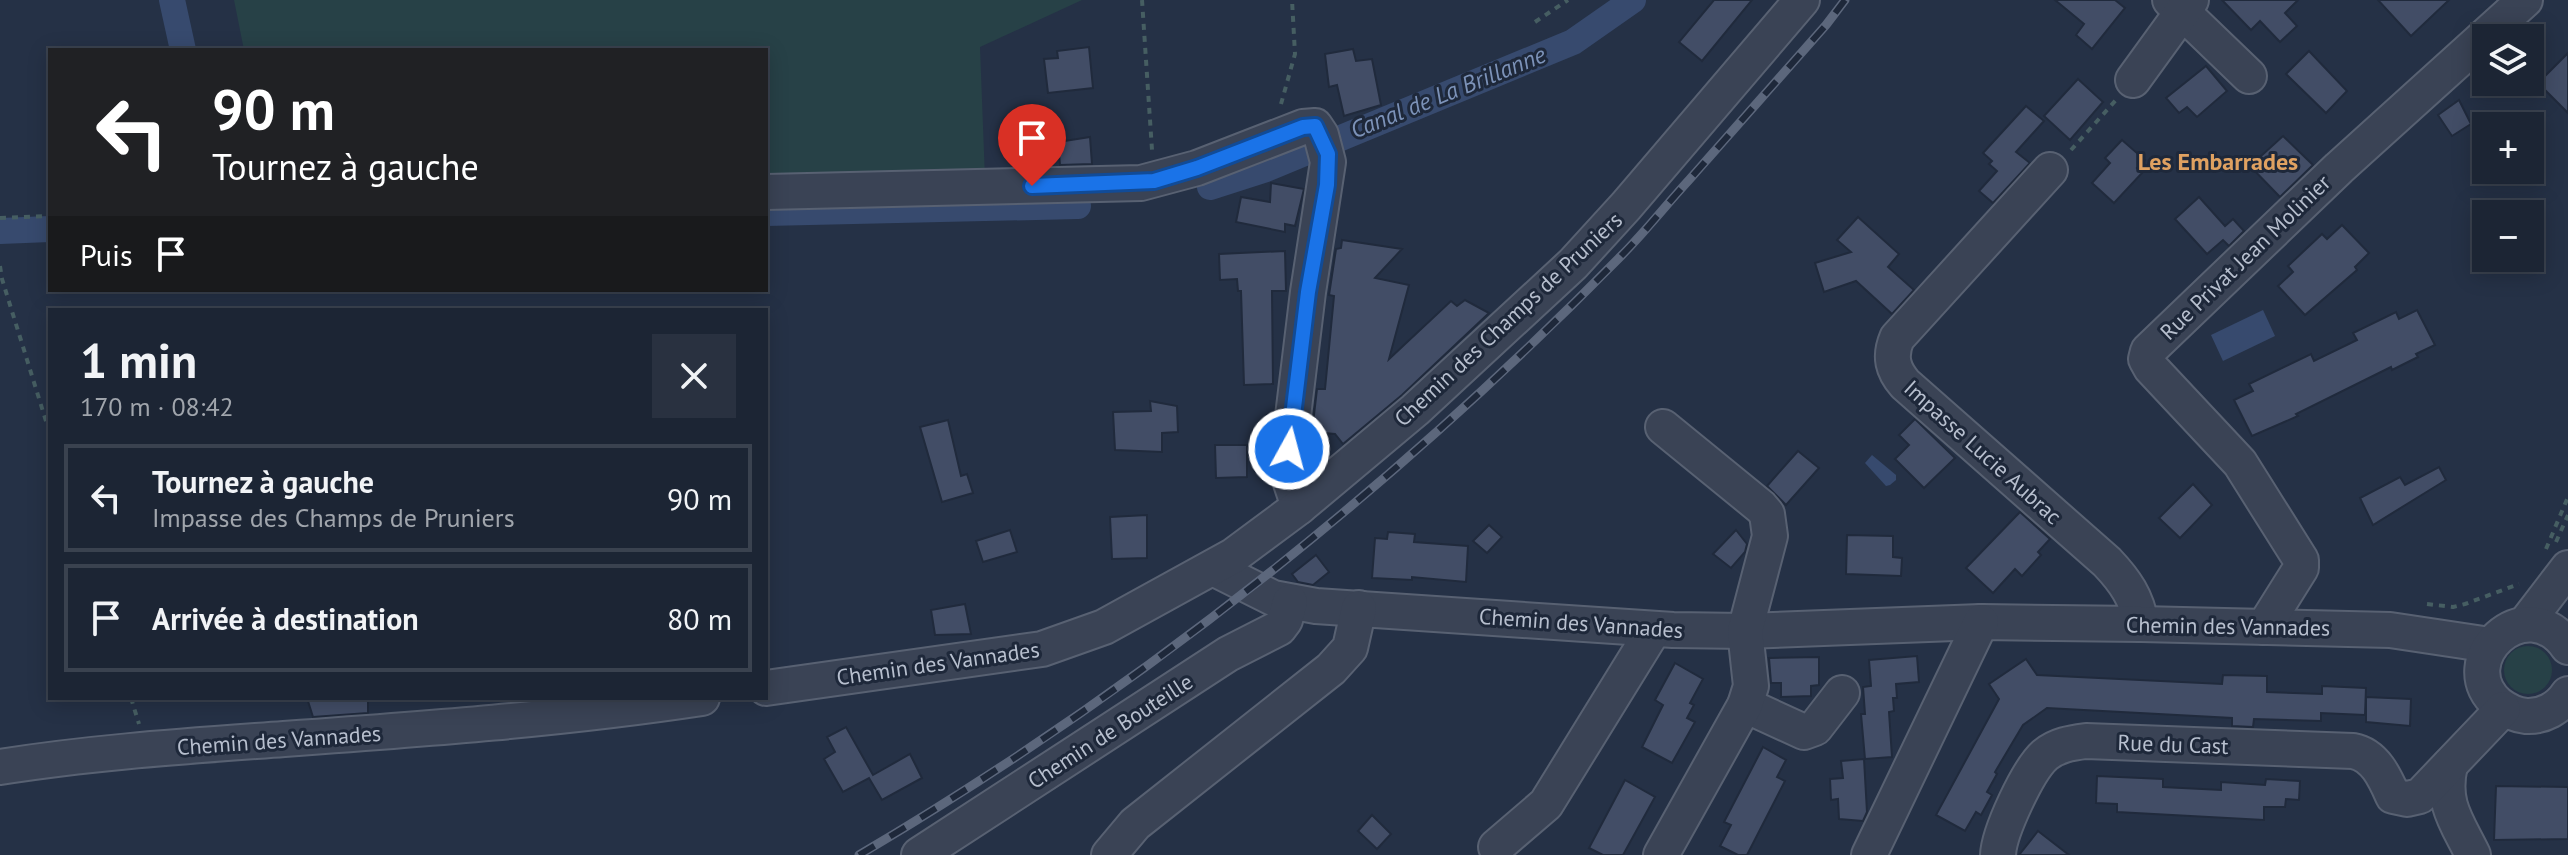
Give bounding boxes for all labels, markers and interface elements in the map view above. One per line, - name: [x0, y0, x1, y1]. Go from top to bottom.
- map controls: [2472, 24, 2544, 272]
- button: layers: [2472, 24, 2544, 96]
- water label: Canal de La Brillanne: [1346, 39, 1550, 145]
- text: 90 m: [212, 73, 335, 145]
- icon: left: [80, 80, 184, 184]
- pin: [998, 104, 1066, 186]
- button: +: [2472, 112, 2544, 184]
- icon: arrive: [1010, 116, 1054, 160]
- text: Tournez à gauche: [212, 143, 479, 190]
- district label: Les Embarrades: [2138, 146, 2298, 177]
- street label: Rue Privat Jean Molinier: [2154, 168, 2336, 346]
- button: −: [2472, 200, 2544, 272]
- street label: Chemin des Champs de Pruniers: [1388, 206, 1628, 432]
- icon: arrive: [149, 232, 193, 276]
- text: Puis: [80, 235, 133, 274]
- text: 1 min: [80, 329, 197, 391]
- button: close: [652, 334, 736, 418]
- street label: Impasse Lucie Aubrac: [1898, 374, 2068, 530]
- text: 170 m · 08:42: [80, 390, 234, 423]
- position arrow: [1247, 407, 1331, 491]
- text: Tournez à gauche: [152, 462, 374, 501]
- icon: left: [84, 476, 128, 520]
- text: 90 m: [667, 479, 732, 518]
- text: Impasse des Champs de Pruniers: [152, 501, 515, 534]
- icon: arrive: [84, 596, 128, 640]
- text: Arrivée à destination: [152, 599, 419, 638]
- text: 80 m: [667, 599, 732, 638]
- street label: Chemin des Vannades: [1478, 602, 1684, 644]
- street label: Chemin des Vannades: [2126, 610, 2330, 642]
- street label: Chemin des Vannades: [835, 635, 1041, 691]
- street label: Chemin de Bouteille: [1022, 667, 1198, 795]
- street label: Chemin des Vannades: [176, 719, 382, 761]
- street label: Rue du Cast: [2117, 728, 2230, 760]

